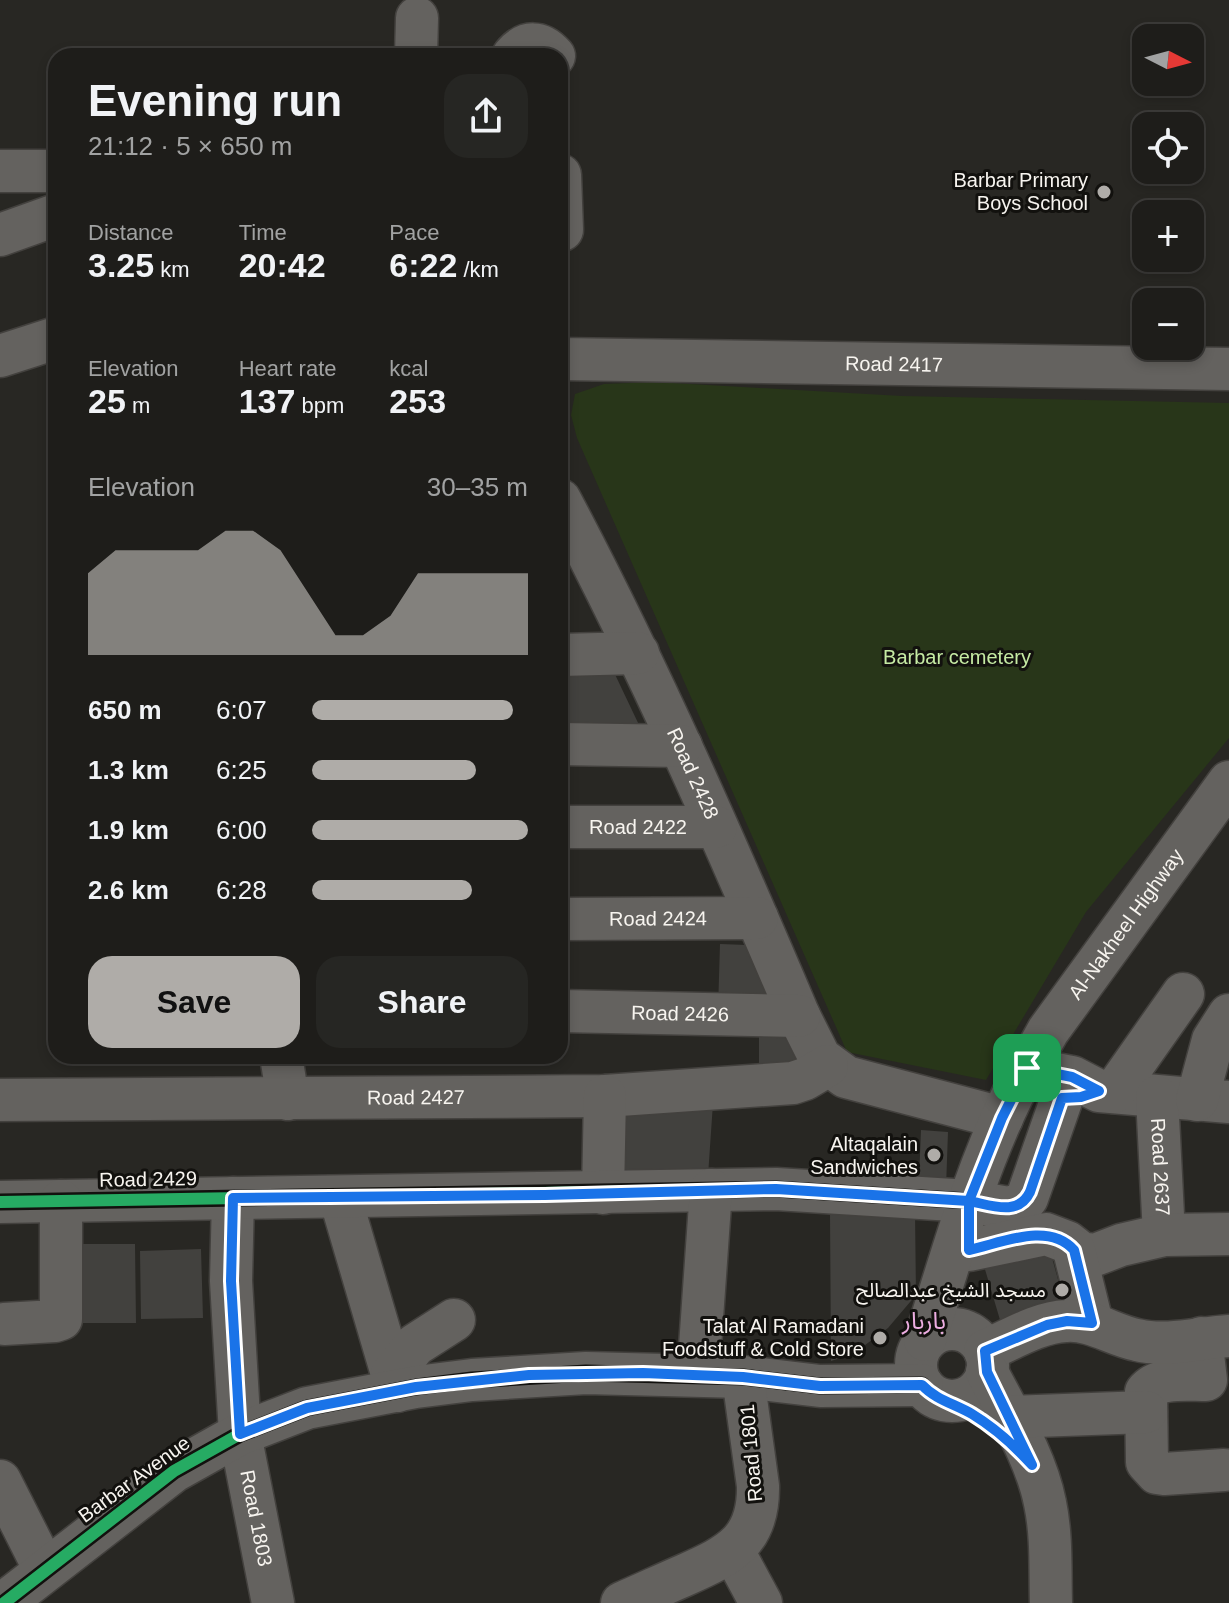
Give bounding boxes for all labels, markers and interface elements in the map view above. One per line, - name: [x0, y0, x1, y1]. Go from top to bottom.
- north arrow: [1132, 24, 1204, 96]
- map controls: [1132, 24, 1204, 360]
- button: share: [444, 74, 528, 158]
- text: Evening run: [88, 76, 342, 125]
- button: locate: [1132, 112, 1204, 184]
- text: 21:12 · 5 × 650 m: [88, 131, 293, 161]
- place label: Barbar Primary Boys School: [954, 169, 1088, 214]
- marker: Barbar Primary Boys School: [1095, 183, 1113, 201]
- button: +: [1132, 200, 1204, 272]
- text: Distance: [88, 220, 174, 245]
- text: Time: [239, 220, 287, 245]
- text: Pace: [389, 220, 439, 245]
- text: 3.25: [88, 246, 154, 284]
- text: 20:42: [239, 246, 326, 284]
- text: 6:22: [389, 246, 457, 284]
- text: km: [154, 257, 190, 282]
- text: /km: [457, 257, 499, 282]
- button: −: [1132, 288, 1204, 360]
- street label: Road 2417: [845, 352, 943, 376]
- text: Elevation: [88, 356, 179, 381]
- text: Heart rate: [239, 356, 336, 381]
- text: kcal: [389, 356, 428, 381]
- text: 25: [88, 382, 126, 420]
- text: 137: [239, 382, 295, 420]
- text: 253: [389, 382, 446, 420]
- text: m: [126, 393, 150, 418]
- text: bpm: [295, 393, 344, 418]
- text: Elevation: [88, 472, 195, 502]
- text: 30–35 m: [427, 472, 528, 502]
- park label: Barbar cemetery: [883, 646, 1031, 668]
- text: 650 m: [88, 695, 162, 725]
- text: 6:07: [216, 695, 267, 725]
- street label: Road 2428: [663, 724, 723, 822]
- text: 1.3 km: [88, 755, 169, 785]
- text: 6:25: [216, 755, 267, 785]
- text: 1.9 km: [88, 815, 169, 845]
- text: 6:00: [216, 815, 267, 845]
- street label: Road 2422: [589, 816, 687, 838]
- street label: Al-Nakheel Highway: [1064, 845, 1188, 1003]
- text: 2.6 km: [88, 875, 169, 905]
- text: 6:28: [216, 875, 267, 905]
- street label: Road 2424: [609, 907, 707, 930]
- button: Save: [88, 956, 300, 1048]
- button: Share: [316, 956, 528, 1048]
- street label: Road 2426: [631, 1001, 729, 1026]
- pin: [993, 1034, 1061, 1102]
- icon: arrive: [1005, 1046, 1049, 1090]
- street label: Road 2427: [367, 1086, 465, 1109]
- street label: Road 2637: [1147, 1117, 1174, 1216]
- place label: Altaqalain Sandwiches: [810, 1133, 918, 1178]
- marker: Altaqalain Sandwiches: [925, 1146, 943, 1164]
- street label: Road 2429: [99, 1167, 197, 1191]
- place label: مسجد الشيخ عبدالصالح: [856, 1279, 1046, 1305]
- marker: مسجد الشيخ عبدالصالح: [1053, 1281, 1071, 1299]
- district label: باربار: [901, 1307, 946, 1335]
- place label: Talat Al Ramadani Foodstuff & Cold Store: [662, 1315, 864, 1360]
- marker: Talat Al Ramadani Foodstuff & Cold Store: [871, 1329, 889, 1347]
- street label: Road 1801: [736, 1403, 766, 1503]
- street label: Barbar Avenue: [74, 1431, 194, 1527]
- street label: Road 1803: [236, 1468, 277, 1568]

